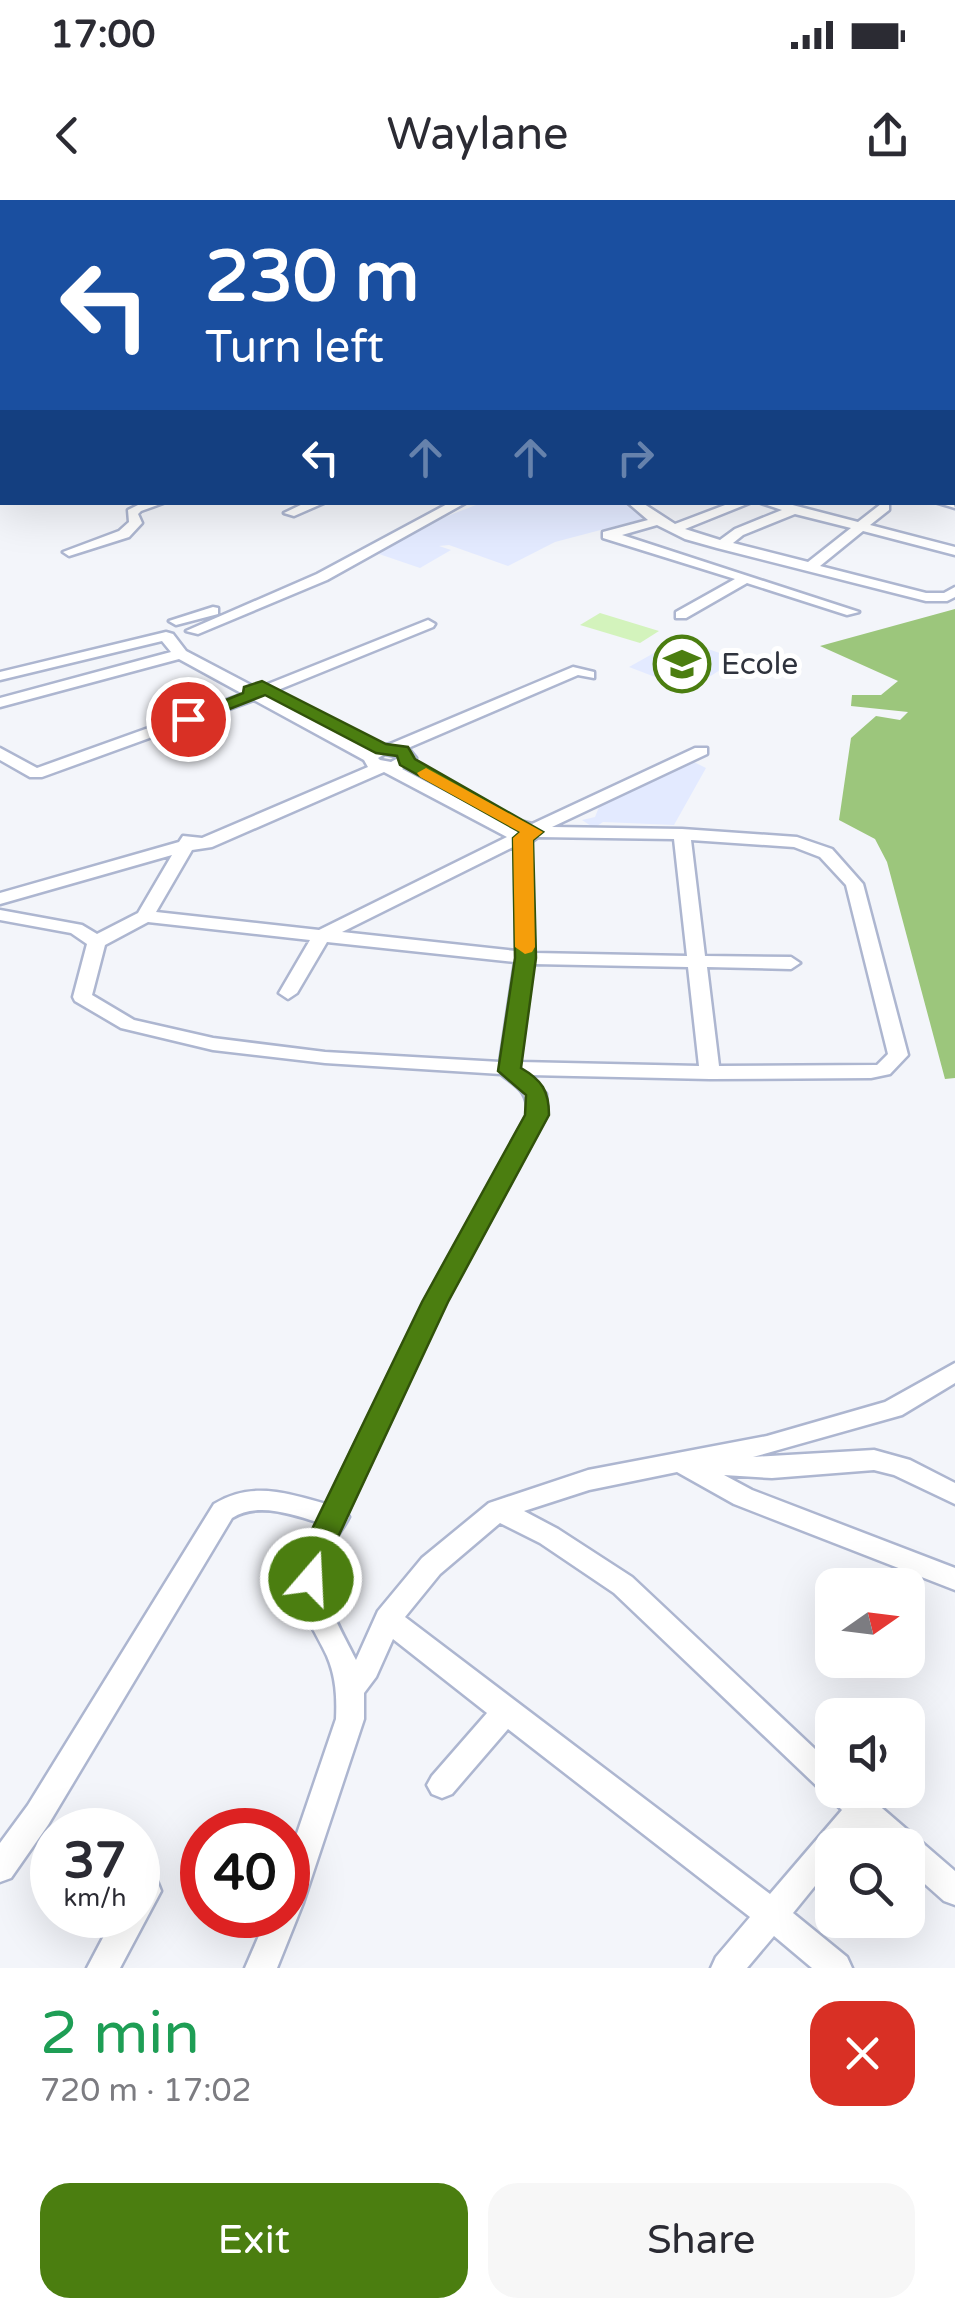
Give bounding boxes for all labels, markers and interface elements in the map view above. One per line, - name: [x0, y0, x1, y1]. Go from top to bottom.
- text: 17:00: [50, 12, 155, 58]
- icon: back: [40, 108, 95, 163]
- text: Waylane: [386, 108, 569, 162]
- icon: share: [860, 108, 915, 163]
- text: 230 m: [205, 236, 419, 320]
- icon: left: [40, 240, 170, 370]
- text: Turn left: [205, 321, 384, 375]
- icon: left: [293, 430, 348, 485]
- icon: ahead: [398, 430, 453, 485]
- icon: ahead: [503, 430, 558, 485]
- icon: right: [608, 430, 663, 485]
- school or university icon: Ecole: [652, 634, 712, 694]
- place label: Ecole: [721, 646, 798, 683]
- pin: [146, 677, 231, 762]
- icon: arrive: [161, 692, 216, 747]
- position arrow: [259, 1527, 363, 1631]
- north arrow: [815, 1568, 925, 1678]
- map controls: [815, 1568, 925, 1938]
- button: sound: [815, 1698, 925, 1808]
- speed limit sign: 40: [180, 1808, 310, 1938]
- button: search: [815, 1828, 925, 1938]
- text: 37: [64, 1831, 126, 1891]
- text: km/h: [64, 1883, 126, 1913]
- text: 2 min: [40, 1998, 200, 2070]
- button: close: [810, 2001, 915, 2106]
- text: 720 m · 17:02: [40, 2072, 252, 2110]
- button: Exit: [40, 2183, 468, 2298]
- button: Share: [488, 2183, 915, 2298]

